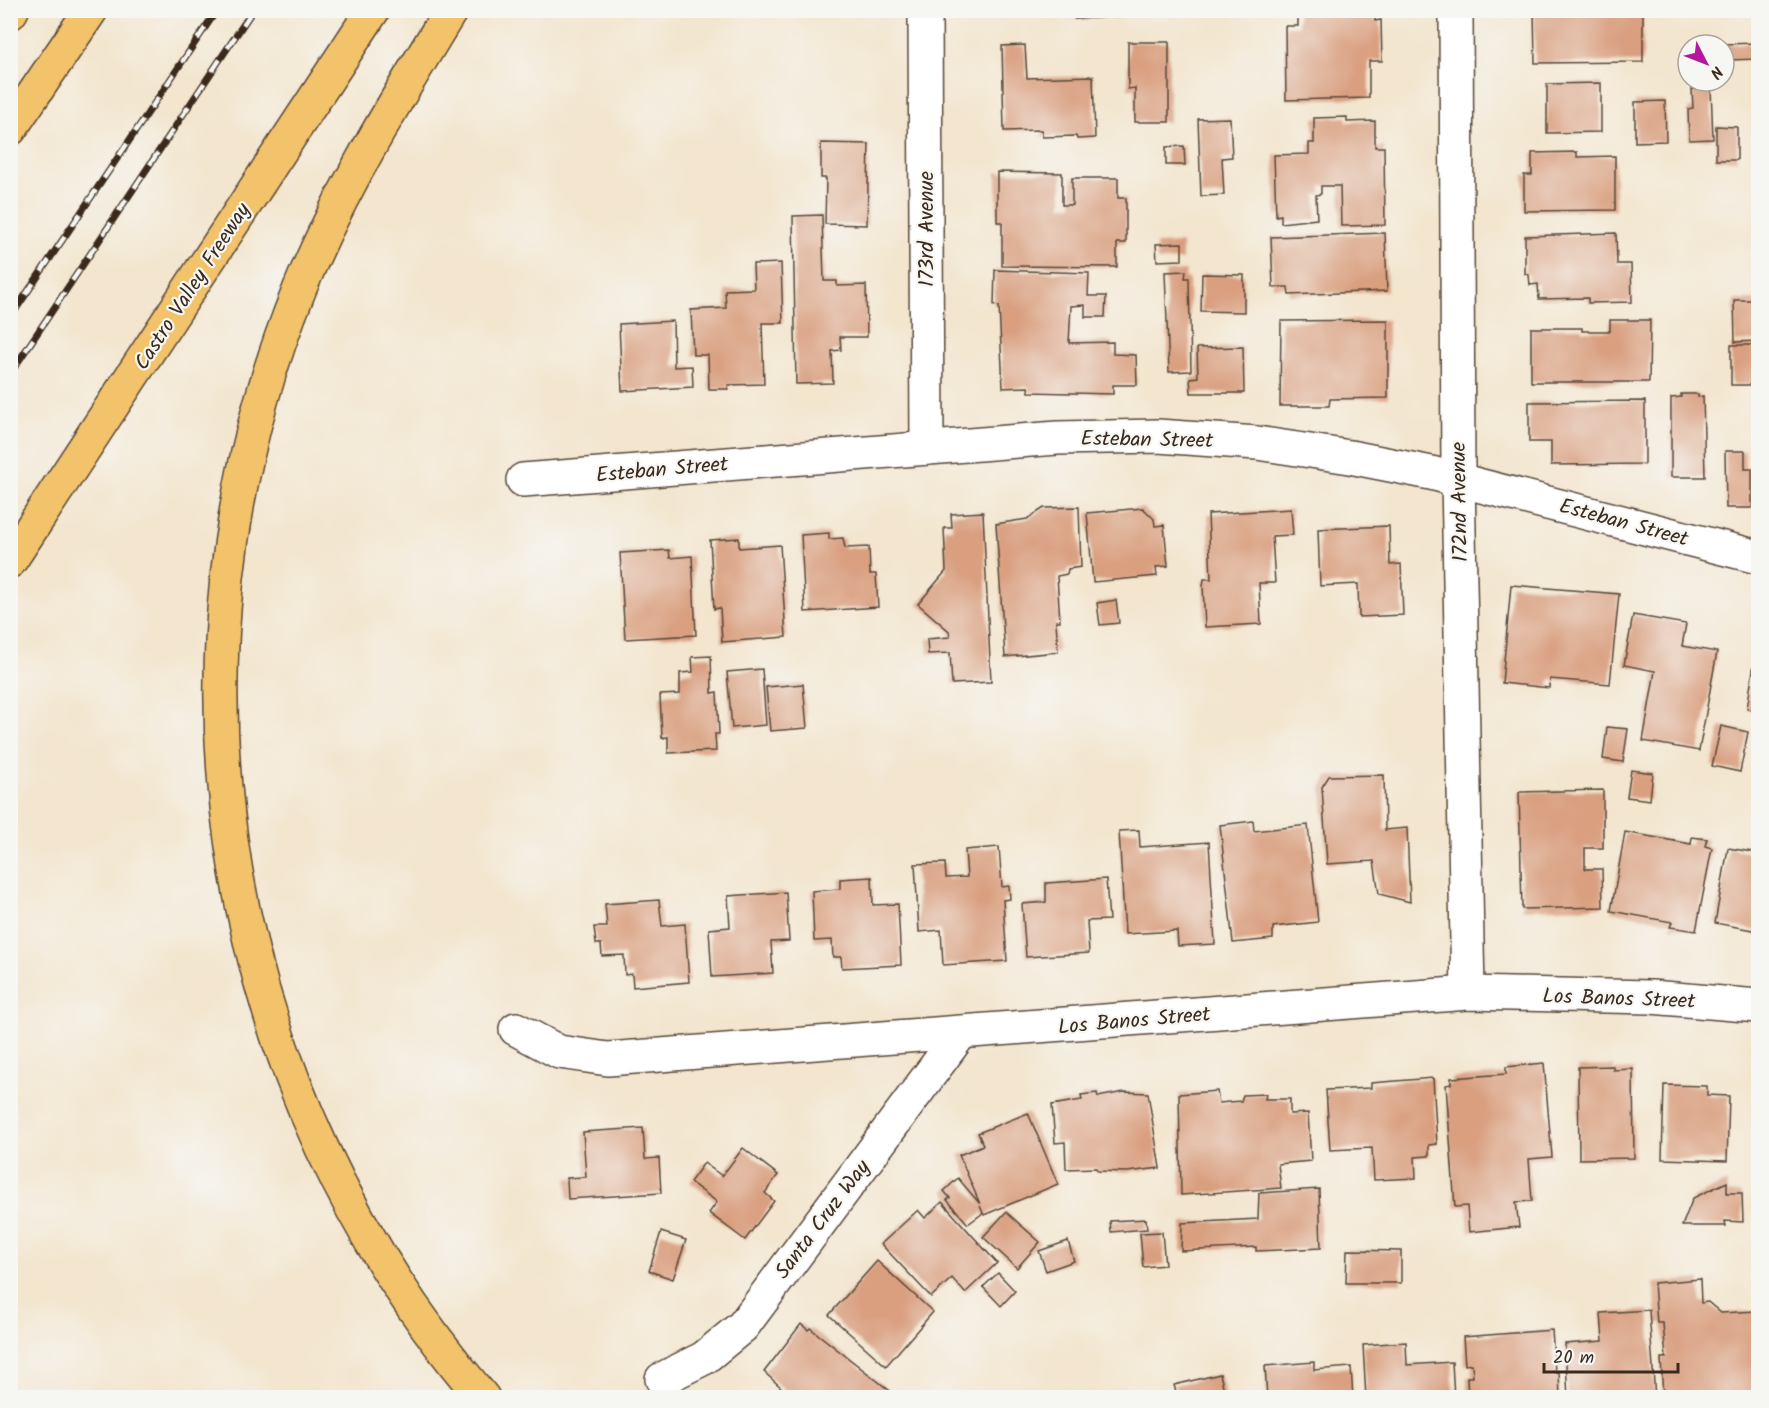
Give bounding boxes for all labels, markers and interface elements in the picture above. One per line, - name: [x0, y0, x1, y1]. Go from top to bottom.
- north arrow: [1676, 33, 1736, 93]
- text: N: [1703, 60, 1729, 84]
- street label: 173rd Avenue: [911, 170, 944, 287]
- street label: Castro Valley Freeway: [127, 196, 260, 377]
- street label: Esteban Street: [1080, 423, 1214, 458]
- street label: 172nd Avenue: [1443, 441, 1478, 562]
- street label: Esteban Street: [595, 448, 730, 493]
- street label: Esteban Street: [1555, 490, 1693, 557]
- street label: Los Banos Street: [1542, 980, 1697, 1019]
- street label: Los Banos Street: [1057, 998, 1213, 1045]
- street label: Santa Cruz Way: [767, 1153, 879, 1287]
- scale bar: [1544, 1336, 1678, 1374]
- text: 20 m: [1553, 1344, 1594, 1373]

